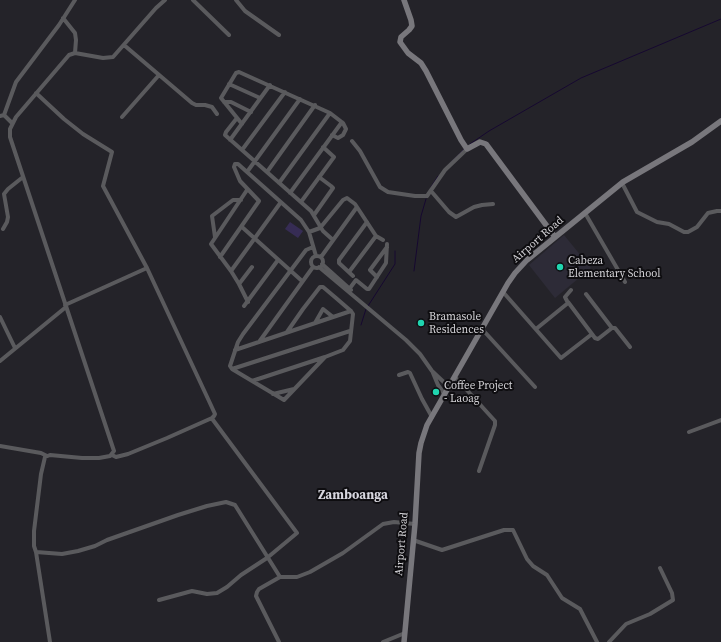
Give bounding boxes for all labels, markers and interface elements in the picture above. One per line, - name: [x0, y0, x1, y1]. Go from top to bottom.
- street label: Airport Road: [510, 214, 566, 266]
- place label: Cabeza Elementary School: [568, 254, 660, 280]
- marker: Cabeza Elementary School: [555, 262, 565, 272]
- place label: Bramasole Residences: [429, 310, 484, 336]
- marker: Bramasole Residences: [416, 318, 426, 328]
- place label: Coffee Project - Laoag: [444, 379, 512, 405]
- marker: Coffee Project - Laoag: [431, 387, 441, 397]
- district label: Zamboanga: [318, 488, 388, 504]
- street label: Airport Road: [393, 512, 411, 576]

